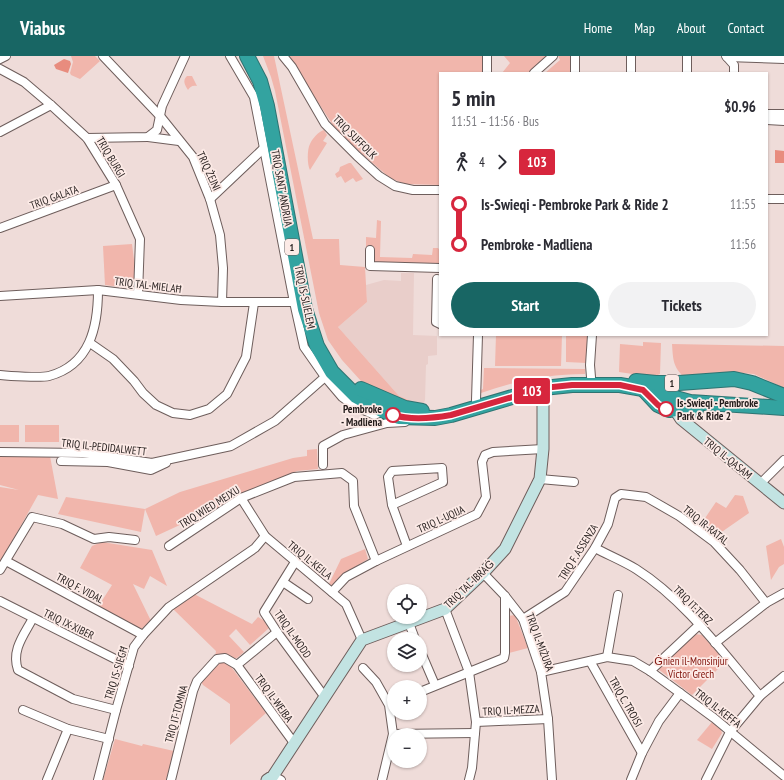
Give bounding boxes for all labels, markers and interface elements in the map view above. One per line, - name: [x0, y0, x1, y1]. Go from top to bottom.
- text: Viabus: [20, 16, 65, 40]
- text: Home: [584, 19, 612, 37]
- text: Map: [634, 19, 655, 37]
- text: About: [677, 19, 706, 37]
- text: Contact: [728, 19, 764, 37]
- text: 5 min: [451, 84, 495, 112]
- text: $0.96: [724, 97, 756, 116]
- street label: TRIQ SUFFOLK: [330, 112, 380, 162]
- text: 11:51 – 11:56 · Bus: [451, 113, 539, 130]
- street label: TRIQ BURGI: [93, 134, 129, 180]
- street label: TRIQ SANT' ANDRIJA: [268, 148, 296, 228]
- street label: TRIQ ŻEJNI: [194, 149, 224, 193]
- icon: walk: [451, 151, 473, 173]
- icon: forward: [491, 151, 513, 173]
- text: 103: [527, 153, 547, 171]
- text: 4: [479, 154, 485, 171]
- street label: TRIQ GALATA: [28, 182, 81, 212]
- text: Is-Swieqi - Pembroke Park & Ride 2: [481, 195, 669, 214]
- text: 11:55: [730, 196, 756, 213]
- text: Pembroke - Madliena: [481, 235, 592, 254]
- text: 11:56: [730, 236, 756, 253]
- road number: 1: [285, 239, 299, 255]
- street label: TRIQ IS-SLIELEM: [291, 264, 319, 330]
- street label: TRIQ TAL-MIELAĦ: [114, 274, 182, 296]
- button: Start: [451, 282, 600, 328]
- button: Tickets: [608, 282, 756, 328]
- road number: 1: [665, 375, 679, 391]
- line badge: 103: [509, 378, 555, 404]
- text: 103: [522, 382, 542, 400]
- place label: Is-Swieqi - Pembroke Park & Ride 2: [677, 396, 759, 423]
- marker: Is-Swieqi - Pembroke Park & Ride 2: [658, 401, 674, 417]
- place label: Pembroke - Madliena: [341, 402, 382, 429]
- marker: Pembroke - Madliena: [385, 407, 401, 423]
- street label: TRIQ IL-QASAM: [701, 434, 755, 482]
- street label: TRIQ IL-PEDIDALWETT: [61, 436, 147, 458]
- street label: TRIQ WIED MEJXU: [176, 483, 242, 531]
- street label: TRIQ L-UQIJA: [415, 502, 468, 536]
- street label: TRIQ IR-RATAL: [680, 502, 732, 548]
- street label: TRIQ F. ASSENZA: [555, 520, 601, 583]
- street label: TRIQ IL-KEJLA: [285, 538, 336, 583]
- street label: TRIQ TAL-IBRAĠ: [441, 557, 497, 611]
- street label: TRIQ F. VIDAL: [54, 570, 107, 607]
- street label: TRIQ IT-TERZ: [670, 582, 716, 628]
- map controls: [387, 584, 427, 768]
- button: locate: [387, 584, 427, 624]
- street label: TRIQ IX-XIBER: [41, 606, 97, 642]
- street label: TRIQ IL-MODD: [271, 607, 315, 661]
- street label: TRIQ IL-MIŻURA: [523, 611, 557, 674]
- button: layers: [387, 632, 427, 672]
- street label: TRIQ IS-SIEGĦ: [101, 645, 131, 701]
- park label: Ġnien il-Monsinjur Victor Grech: [654, 654, 728, 681]
- street label: TRIQ IL-WEJBA: [252, 671, 297, 725]
- street label: TRIQ C. TROISI: [606, 675, 646, 729]
- button: +: [387, 680, 427, 720]
- street label: TRIQ IT-TOMNA: [162, 683, 191, 744]
- street label: TRIQ IL-KEFFA: [692, 685, 745, 731]
- street label: TRIQ IL-MEZZA: [482, 701, 541, 718]
- button: −: [387, 728, 427, 768]

